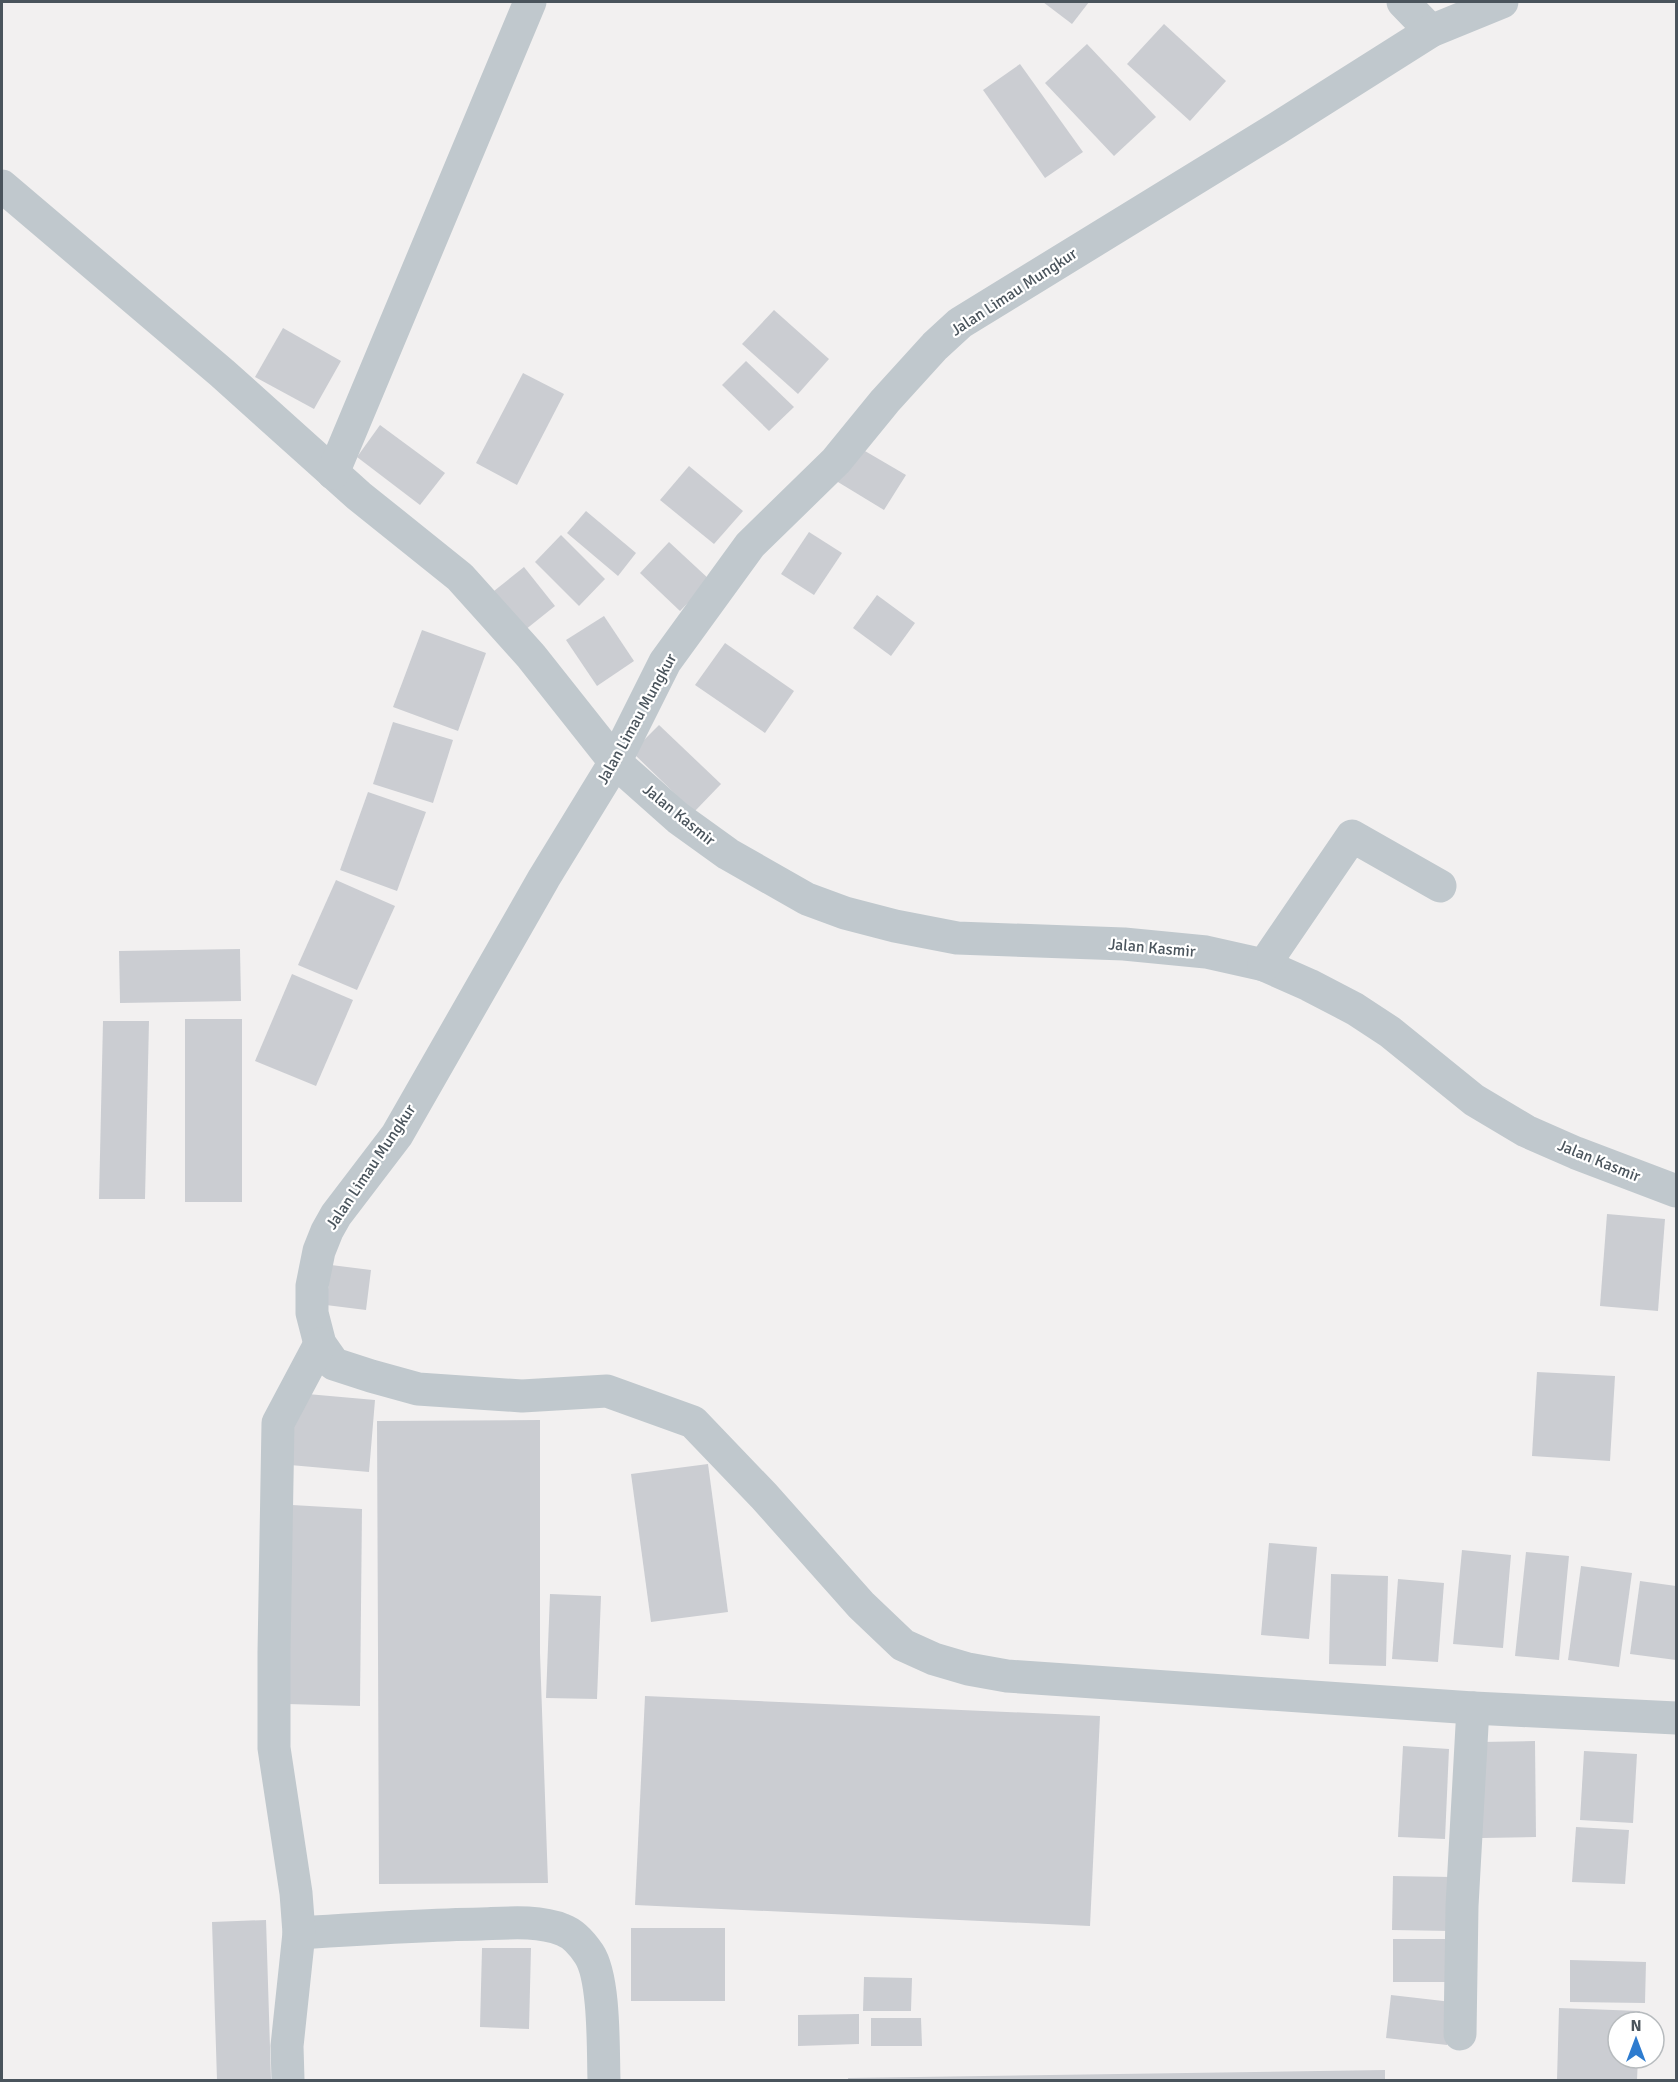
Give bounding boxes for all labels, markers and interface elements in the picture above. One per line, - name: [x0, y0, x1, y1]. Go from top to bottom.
- street label: Jalan Limau Mungkur: [947, 244, 1081, 340]
- street label: Jalan Limau Mungkur: [593, 650, 681, 788]
- street label: Jalan Kasmir: [639, 780, 719, 850]
- street label: Jalan Kasmir: [1108, 934, 1197, 962]
- street label: Jalan Limau Mungkur: [322, 1100, 420, 1233]
- street label: Jalan Kasmir: [1555, 1135, 1643, 1187]
- north arrow: [1606, 2010, 1666, 2070]
- text: N: [1630, 2016, 1642, 2036]

